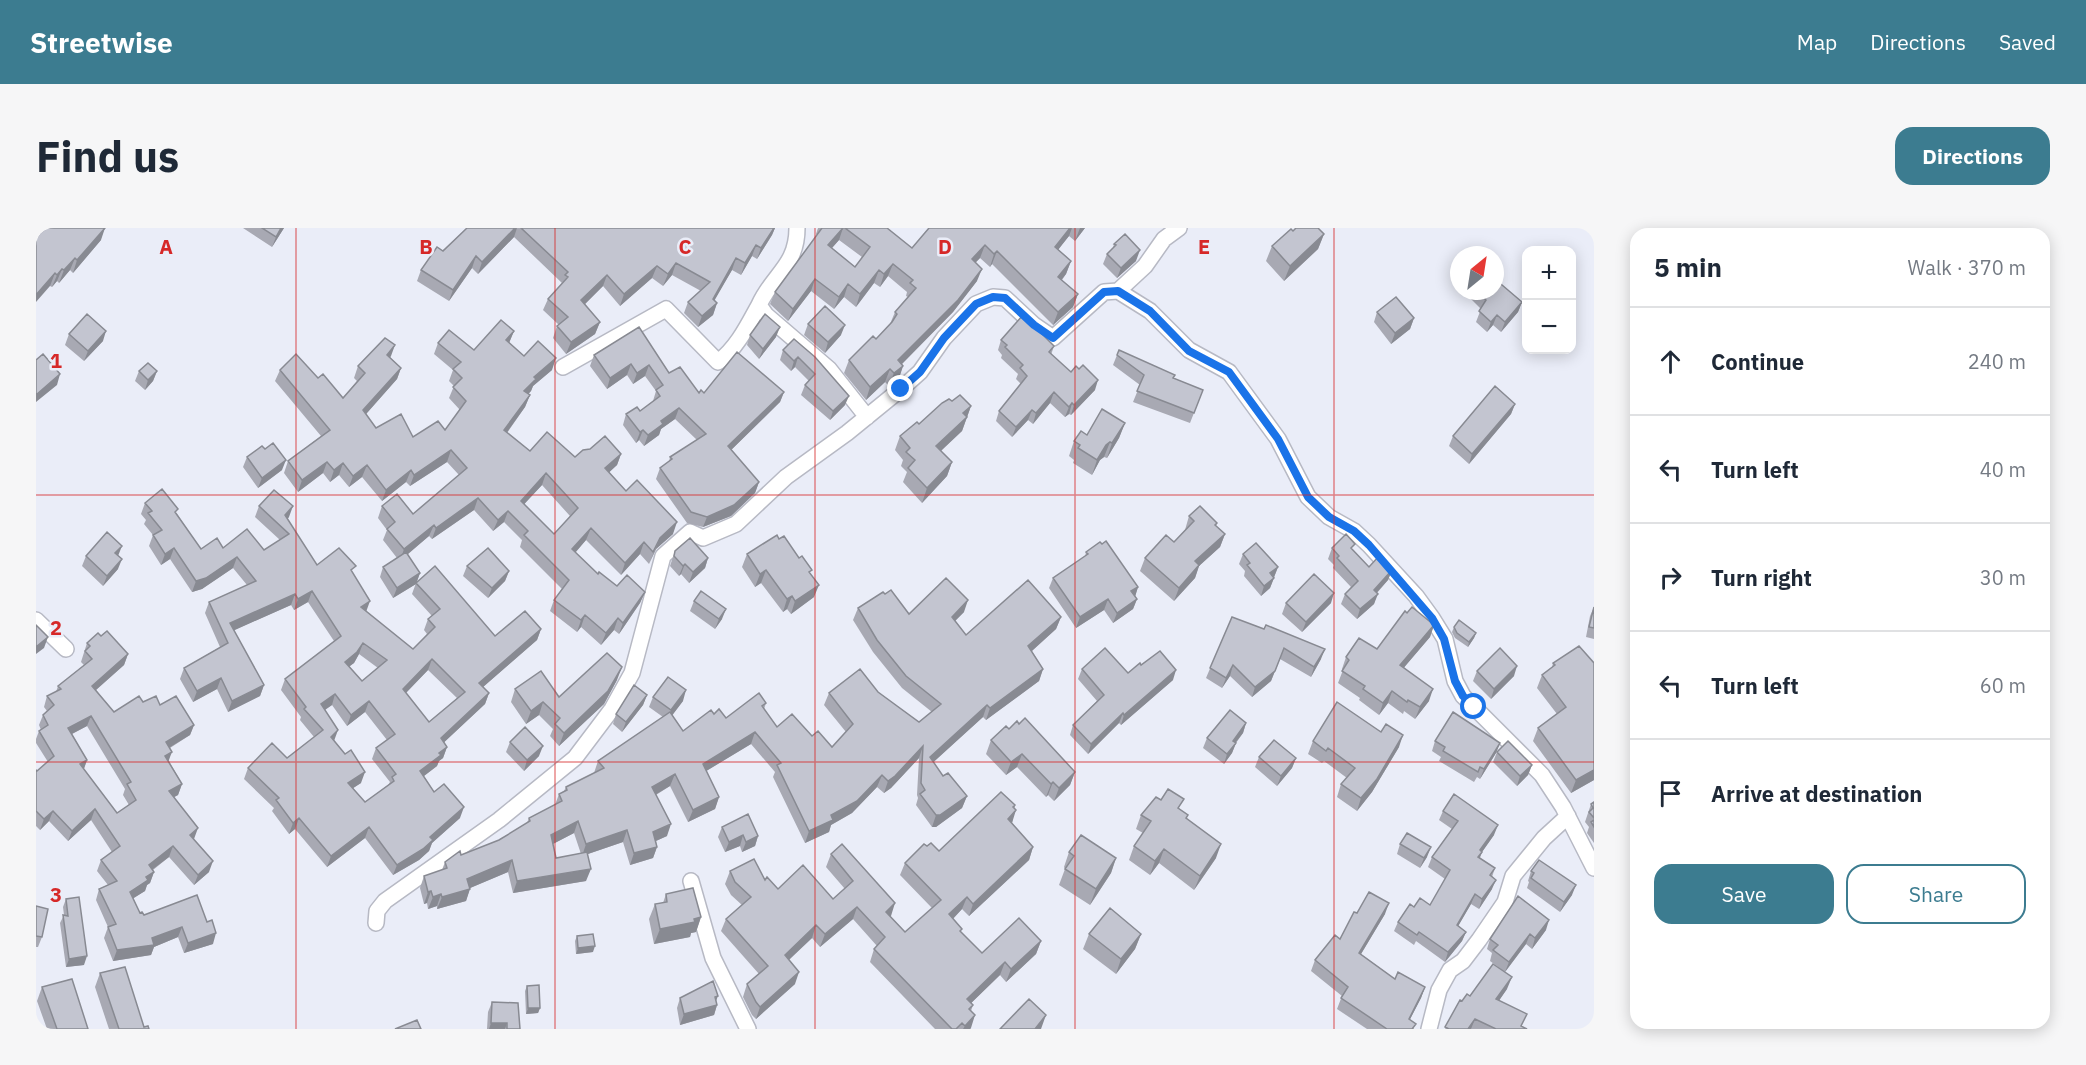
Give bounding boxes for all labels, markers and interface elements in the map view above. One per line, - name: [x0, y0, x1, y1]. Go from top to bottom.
- text: Streetwise: [30, 24, 173, 61]
- text: Map: [1797, 28, 1837, 56]
- text: Directions: [1870, 28, 1966, 56]
- text: Saved: [1999, 28, 2056, 56]
- button: Directions: [1895, 127, 2050, 185]
- text: Find us: [36, 129, 179, 184]
- text: A: [159, 233, 173, 260]
- text: B: [419, 233, 433, 260]
- text: C: [678, 233, 692, 260]
- text: D: [938, 233, 952, 260]
- text: E: [1198, 233, 1210, 260]
- north arrow: [1450, 246, 1504, 300]
- map controls: [1522, 246, 1576, 354]
- button: +: [1522, 246, 1576, 300]
- text: 5 min: [1654, 250, 1722, 284]
- text: Walk · 370 m: [1908, 254, 2026, 281]
- button: −: [1522, 300, 1576, 354]
- icon: ahead: [1654, 345, 1687, 378]
- text: 1: [50, 347, 62, 374]
- text: Continue: [1711, 347, 1804, 376]
- text: 240 m: [1968, 348, 2026, 375]
- route end: [887, 375, 913, 401]
- icon: left: [1654, 453, 1687, 486]
- text: Turn left: [1711, 455, 1799, 484]
- text: 40 m: [1980, 456, 2026, 483]
- icon: right: [1654, 561, 1687, 594]
- text: Turn right: [1711, 563, 1812, 592]
- text: 30 m: [1980, 564, 2026, 591]
- text: 2: [50, 614, 62, 641]
- icon: left: [1654, 669, 1687, 702]
- text: Turn left: [1711, 671, 1799, 700]
- text: 60 m: [1980, 672, 2026, 699]
- route start: [1460, 693, 1486, 719]
- icon: arrive: [1654, 777, 1687, 810]
- text: Arrive at destination: [1711, 779, 1922, 808]
- button: Save: [1654, 864, 1834, 924]
- button: Share: [1846, 864, 2026, 924]
- text: 3: [50, 881, 62, 908]

